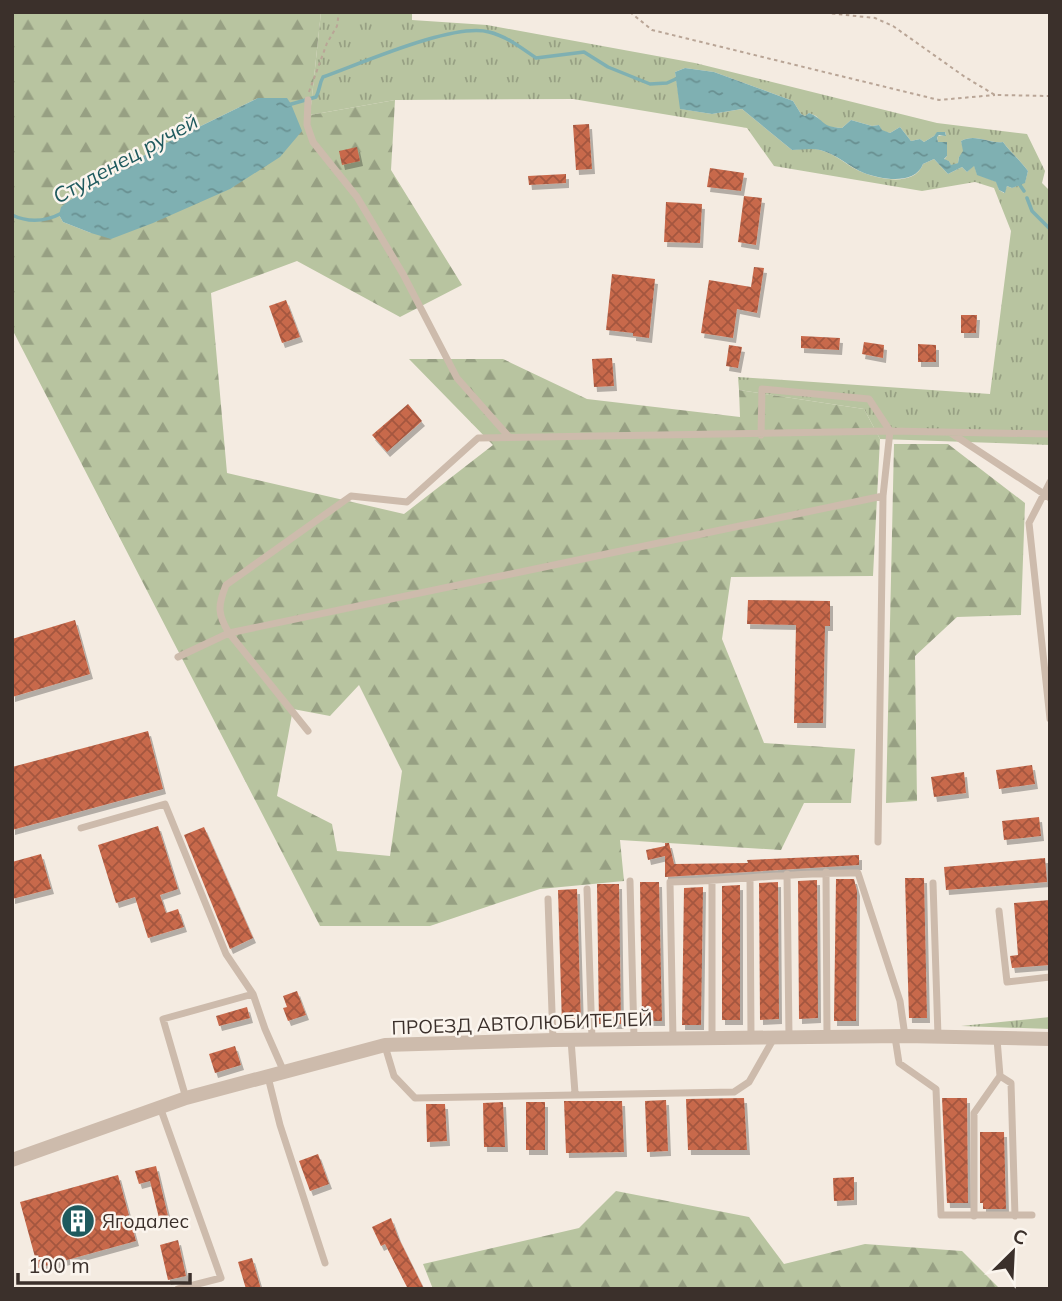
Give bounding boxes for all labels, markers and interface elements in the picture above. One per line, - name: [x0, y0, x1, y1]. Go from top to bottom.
- water label: Студенец ручей: [48, 107, 202, 209]
- street label: ПРОЕЗД АВТОЛЮБИТЕЛЕЙ: [391, 1006, 653, 1040]
- building icon: Ягодалес: [59, 1202, 97, 1240]
- place label: Ягодалес: [102, 1209, 189, 1233]
- north arrow: [978, 1217, 1048, 1287]
- text: С: [1009, 1223, 1031, 1250]
- scale bar: [18, 1242, 189, 1286]
- text: 100 m: [28, 1252, 90, 1278]

